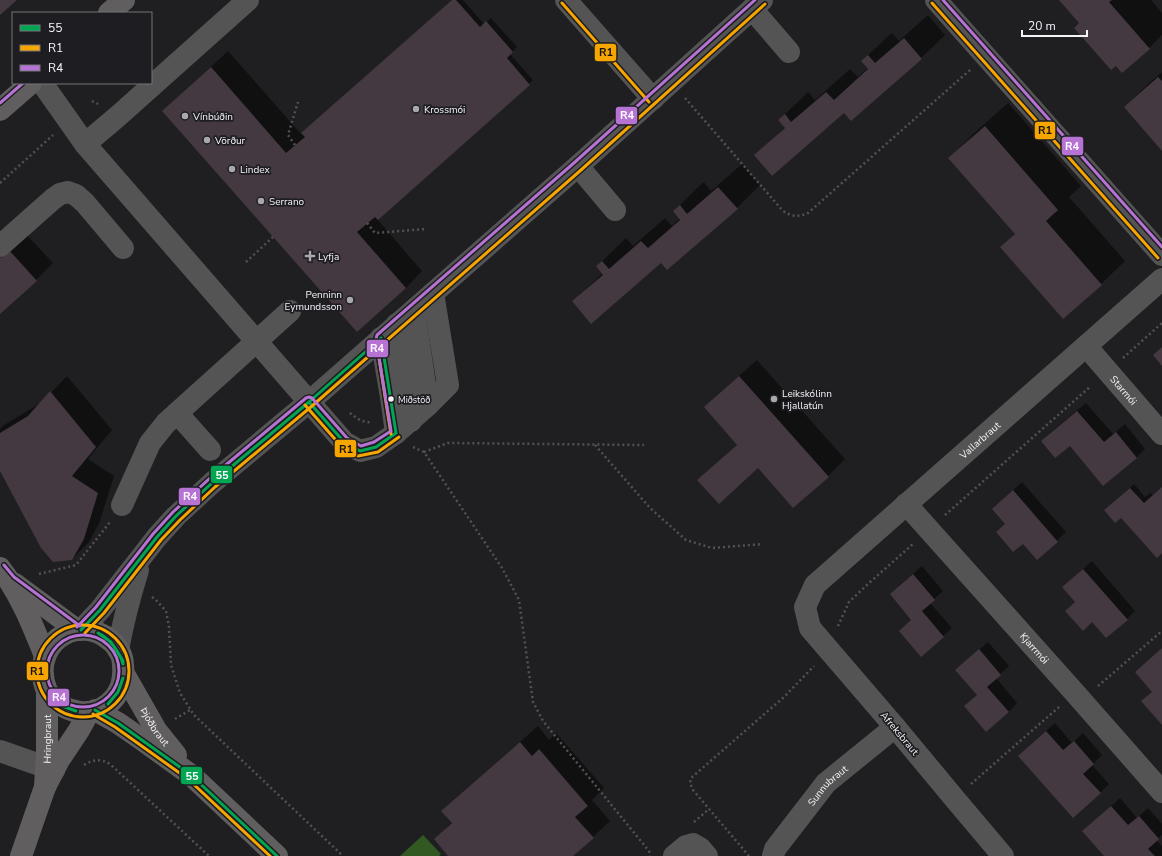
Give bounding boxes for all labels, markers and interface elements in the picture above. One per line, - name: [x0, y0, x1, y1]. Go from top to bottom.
- legend: [12, 12, 152, 84]
- scale bar: [1022, 12, 1087, 38]
- text: 20 m: [1028, 18, 1056, 34]
- text: 55: [48, 20, 62, 36]
- text: R1: [48, 40, 63, 56]
- line badge: R1: [594, 43, 617, 62]
- text: R1: [599, 45, 613, 60]
- text: R4: [48, 60, 63, 76]
- place label: Krossmói: [424, 103, 465, 117]
- marker: Krossmói: [411, 104, 421, 114]
- line badge: R4: [615, 106, 638, 125]
- text: R4: [620, 108, 634, 123]
- place label: Vínbúðin: [192, 110, 233, 124]
- marker: Vínbúðin: [180, 111, 190, 121]
- line badge: R1: [1034, 121, 1056, 140]
- text: R1: [1038, 123, 1052, 138]
- place label: Vörður: [214, 134, 246, 148]
- marker: Vörður: [202, 135, 212, 145]
- line badge: R4: [1061, 136, 1084, 156]
- text: R4: [1065, 139, 1079, 154]
- place label: Lindex: [240, 163, 271, 177]
- marker: Lindex: [227, 164, 237, 174]
- place label: Serrano: [269, 195, 305, 209]
- marker: Serrano: [256, 196, 266, 206]
- place label: Lyfja: [318, 250, 339, 264]
- marker: Lyfja: [305, 251, 315, 261]
- place label: Penninn Eymundsson: [285, 288, 342, 314]
- marker: Penninn Eymundsson: [345, 295, 355, 305]
- line badge: R4: [366, 339, 389, 358]
- text: R4: [370, 341, 384, 356]
- street label: Starmói: [1106, 373, 1140, 408]
- place label: Leikskólinn Hjallatún: [782, 387, 832, 413]
- marker: Miðstöð: [386, 394, 396, 404]
- place label: Miðstöð: [398, 394, 430, 406]
- marker: Leikskólinn Hjallatún: [769, 394, 779, 404]
- street label: Vallarbraut: [956, 418, 1004, 463]
- line badge: R1: [334, 439, 357, 458]
- text: R1: [339, 442, 353, 457]
- line badge: 55: [210, 465, 233, 484]
- text: 55: [215, 468, 229, 483]
- line badge: R4: [178, 487, 201, 506]
- text: R4: [183, 489, 197, 504]
- street label: Kjarrmói: [1016, 630, 1052, 667]
- line badge: R1: [26, 661, 49, 681]
- text: R1: [30, 664, 44, 679]
- line badge: R4: [47, 688, 70, 707]
- text: R4: [52, 690, 66, 705]
- street label: Þjóðbraut: [136, 705, 172, 750]
- street label: Afreksbraut: [877, 709, 922, 759]
- street label: Hringbraut: [40, 714, 55, 764]
- street label: Sunnubraut: [805, 762, 851, 809]
- line badge: 55: [180, 766, 203, 785]
- text: 55: [185, 769, 199, 784]

